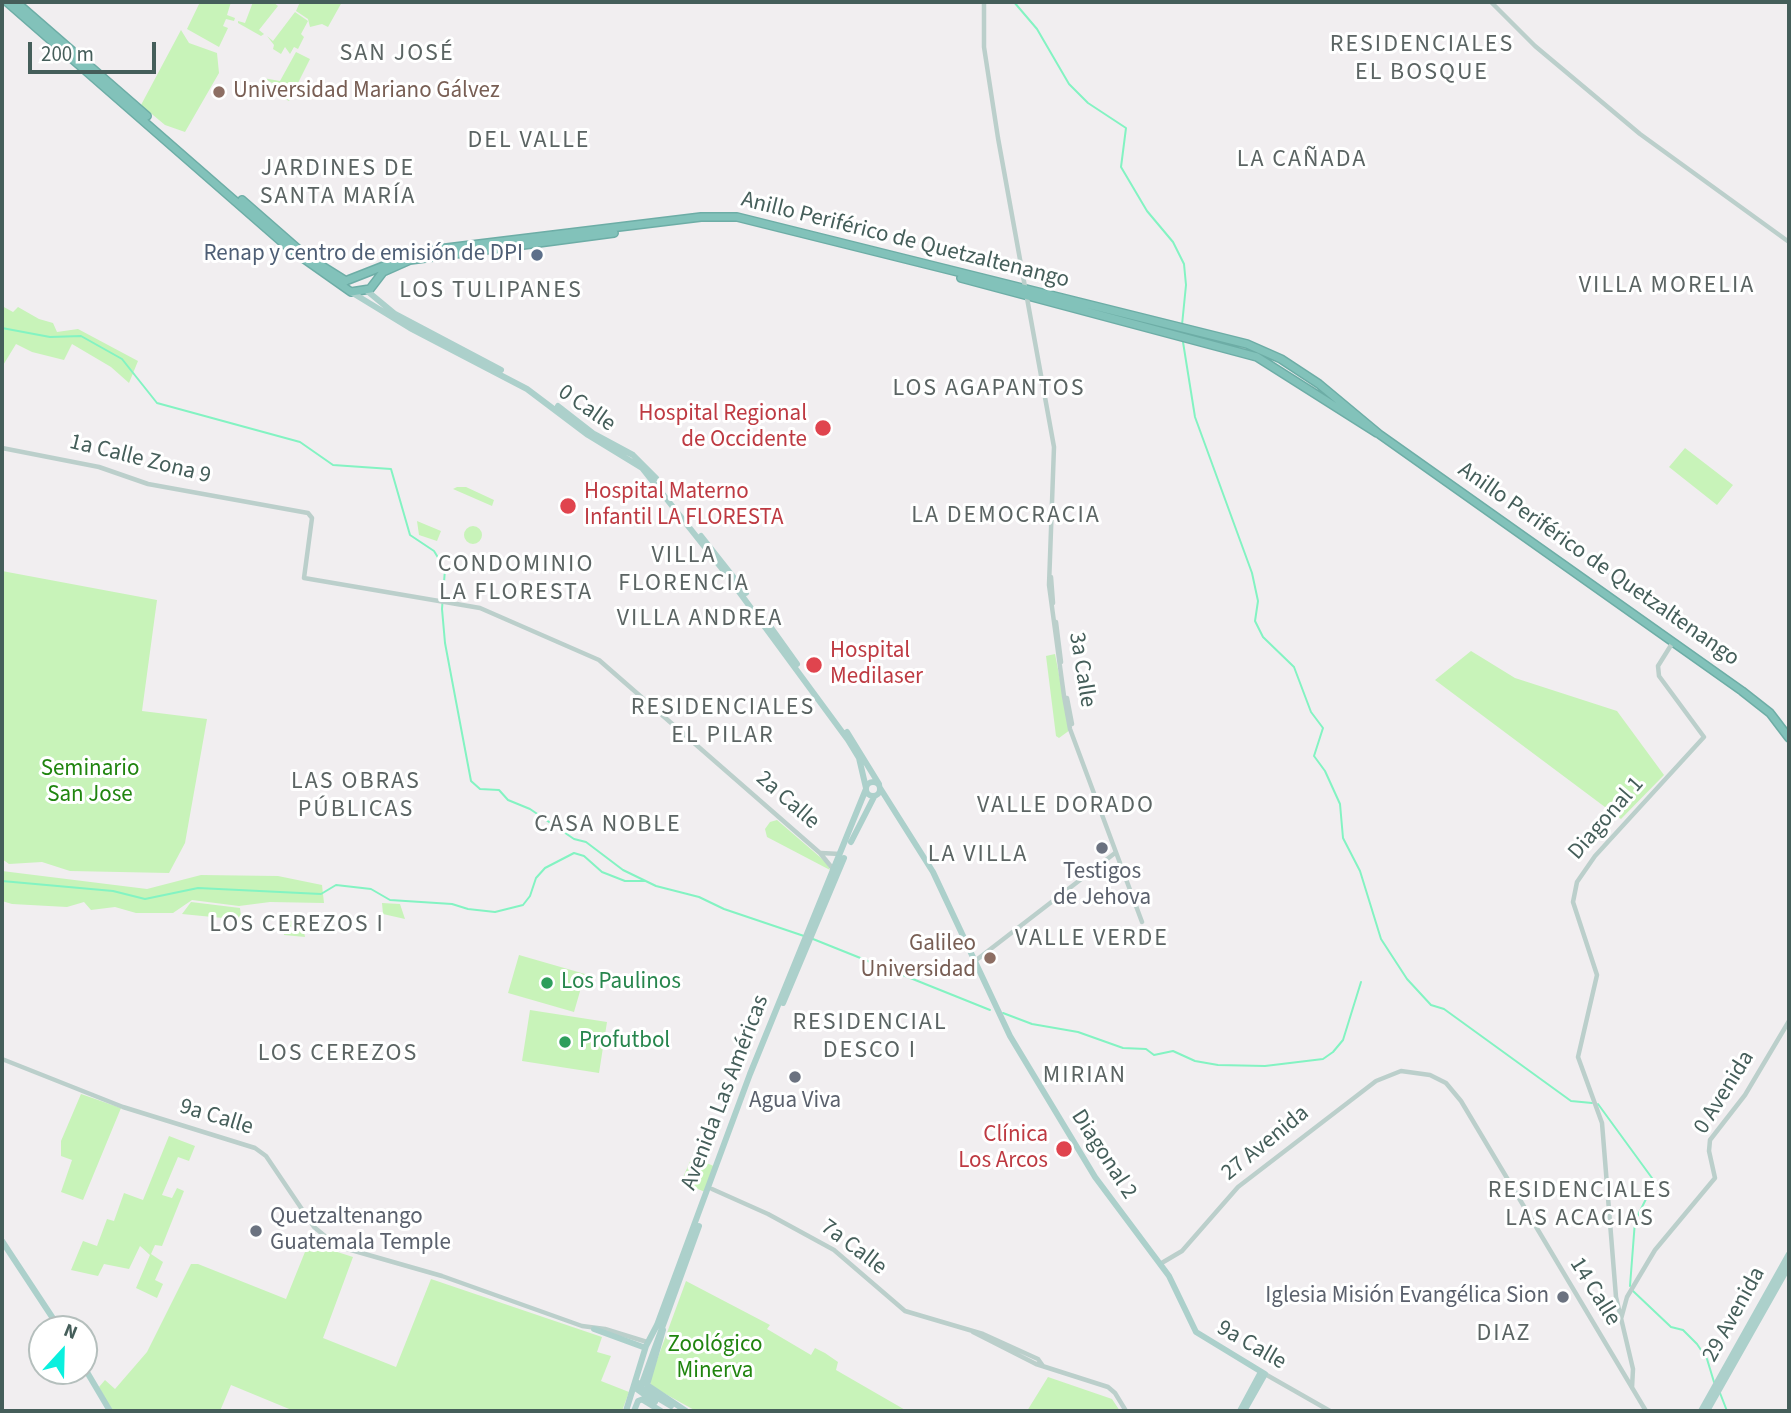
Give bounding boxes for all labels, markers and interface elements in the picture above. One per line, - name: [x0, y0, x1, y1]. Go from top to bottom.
- scale bar: [32, 28, 159, 72]
- district label: RESIDENCIALES EL BOSQUE: [1331, 32, 1513, 88]
- text: 200 m: [41, 39, 94, 69]
- district label: SAN JOSÉ: [340, 41, 454, 69]
- place label: Universidad Mariano Gálvez: [233, 78, 500, 106]
- marker: Universidad Mariano Gálvez: [211, 84, 227, 100]
- district label: DEL VALLE: [469, 128, 589, 156]
- district label: LA CAÑADA: [1238, 147, 1366, 175]
- district label: JARDINES DE SANTA MARÍA: [261, 156, 415, 212]
- street label: Anillo Periférico de Quetzaltenango: [738, 187, 1072, 295]
- place label: Renap y centro de emisión de DPI: [203, 241, 523, 269]
- marker: Renap y centro de emisión de DPI: [529, 247, 545, 263]
- district label: VILLA MORELIA: [1580, 273, 1754, 301]
- district label: LOS TULIPANES: [401, 278, 581, 306]
- district label: LOS AGAPANTOS: [894, 376, 1084, 404]
- street label: 0 Calle: [552, 379, 620, 439]
- place label: Hospital Regional de Occidente: [638, 401, 807, 455]
- marker: Hospital Regional de Occidente: [813, 418, 833, 438]
- street label: 1a Calle Zona 9: [66, 429, 214, 491]
- street label: Anillo Periférico de Quetzaltenango: [1452, 457, 1744, 673]
- place label: Hospital Materno Infantil LA FLORESTA: [584, 479, 783, 533]
- marker: Hospital Materno Infantil LA FLORESTA: [558, 496, 578, 516]
- district label: LA DEMOCRACIA: [913, 503, 1099, 531]
- district label: VILLA FLORENCIA: [619, 543, 749, 599]
- district label: CONDOMINIO LA FLORESTA: [439, 552, 593, 608]
- district label: VILLA ANDREA: [618, 606, 782, 634]
- street label: 3a Calle: [1061, 631, 1101, 709]
- place label: Hospital Medilaser: [830, 638, 923, 692]
- marker: Hospital Medilaser: [804, 655, 824, 675]
- district label: RESIDENCIALES EL PILAR: [632, 695, 814, 751]
- park label: Seminario San Jose: [41, 756, 139, 810]
- street label: 2a Calle: [749, 766, 825, 836]
- district label: LAS OBRAS PÚBLICAS: [292, 769, 420, 825]
- street label: Diagonal 1: [1563, 772, 1651, 866]
- district label: VALLE DORADO: [979, 793, 1153, 821]
- district label: CASA NOBLE: [536, 812, 680, 840]
- marker: Testigos de Jehova: [1094, 840, 1110, 856]
- district label: LA VILLA: [929, 842, 1027, 870]
- place label: Testigos de Jehova: [1053, 859, 1151, 913]
- district label: LOS CEREZOS I: [211, 912, 383, 940]
- district label: VALLE VERDE: [1016, 926, 1168, 954]
- place label: Galileo Universidad: [861, 931, 976, 985]
- marker: Galileo Universidad: [982, 950, 998, 966]
- place label: Los Paulinos: [561, 969, 681, 997]
- marker: Los Paulinos: [539, 975, 555, 991]
- street label: Avenida Las Américas: [676, 992, 776, 1194]
- district label: RESIDENCIAL DESCO I: [794, 1010, 946, 1066]
- place label: Profutbol: [579, 1028, 670, 1056]
- marker: Profutbol: [557, 1034, 573, 1050]
- district label: LOS CEREZOS: [259, 1041, 417, 1069]
- street label: 0 Avenida: [1689, 1046, 1761, 1140]
- district label: MIRIAN: [1044, 1063, 1126, 1091]
- marker: Agua Viva: [787, 1069, 803, 1085]
- place label: Agua Viva: [749, 1088, 841, 1116]
- street label: 9a Calle: [176, 1094, 256, 1142]
- street label: 27 Avenida: [1217, 1100, 1315, 1188]
- street label: Diagonal 2: [1064, 1105, 1142, 1205]
- place label: Clínica Los Arcos: [958, 1122, 1048, 1176]
- marker: Clínica Los Arcos: [1054, 1139, 1074, 1159]
- district label: RESIDENCIALES LAS ACACIAS: [1489, 1178, 1671, 1234]
- place label: Quetzaltenango Guatemala Temple: [270, 1204, 451, 1258]
- street label: 7a Calle: [815, 1214, 891, 1282]
- marker: Quetzaltenango Guatemala Temple: [248, 1223, 264, 1239]
- street label: 14 Calle: [1562, 1253, 1626, 1331]
- street label: 29 Avenida: [1698, 1263, 1772, 1367]
- place label: Iglesia Misión Evangélica Sion: [1265, 1283, 1549, 1311]
- marker: Iglesia Misión Evangélica Sion: [1555, 1289, 1571, 1305]
- north arrow: [28, 1315, 98, 1385]
- street label: 9a Calle: [1211, 1315, 1291, 1377]
- text: N: [59, 1317, 81, 1347]
- district label: DIAZ: [1477, 1321, 1531, 1349]
- park label: Zoológico Minerva: [668, 1332, 762, 1386]

